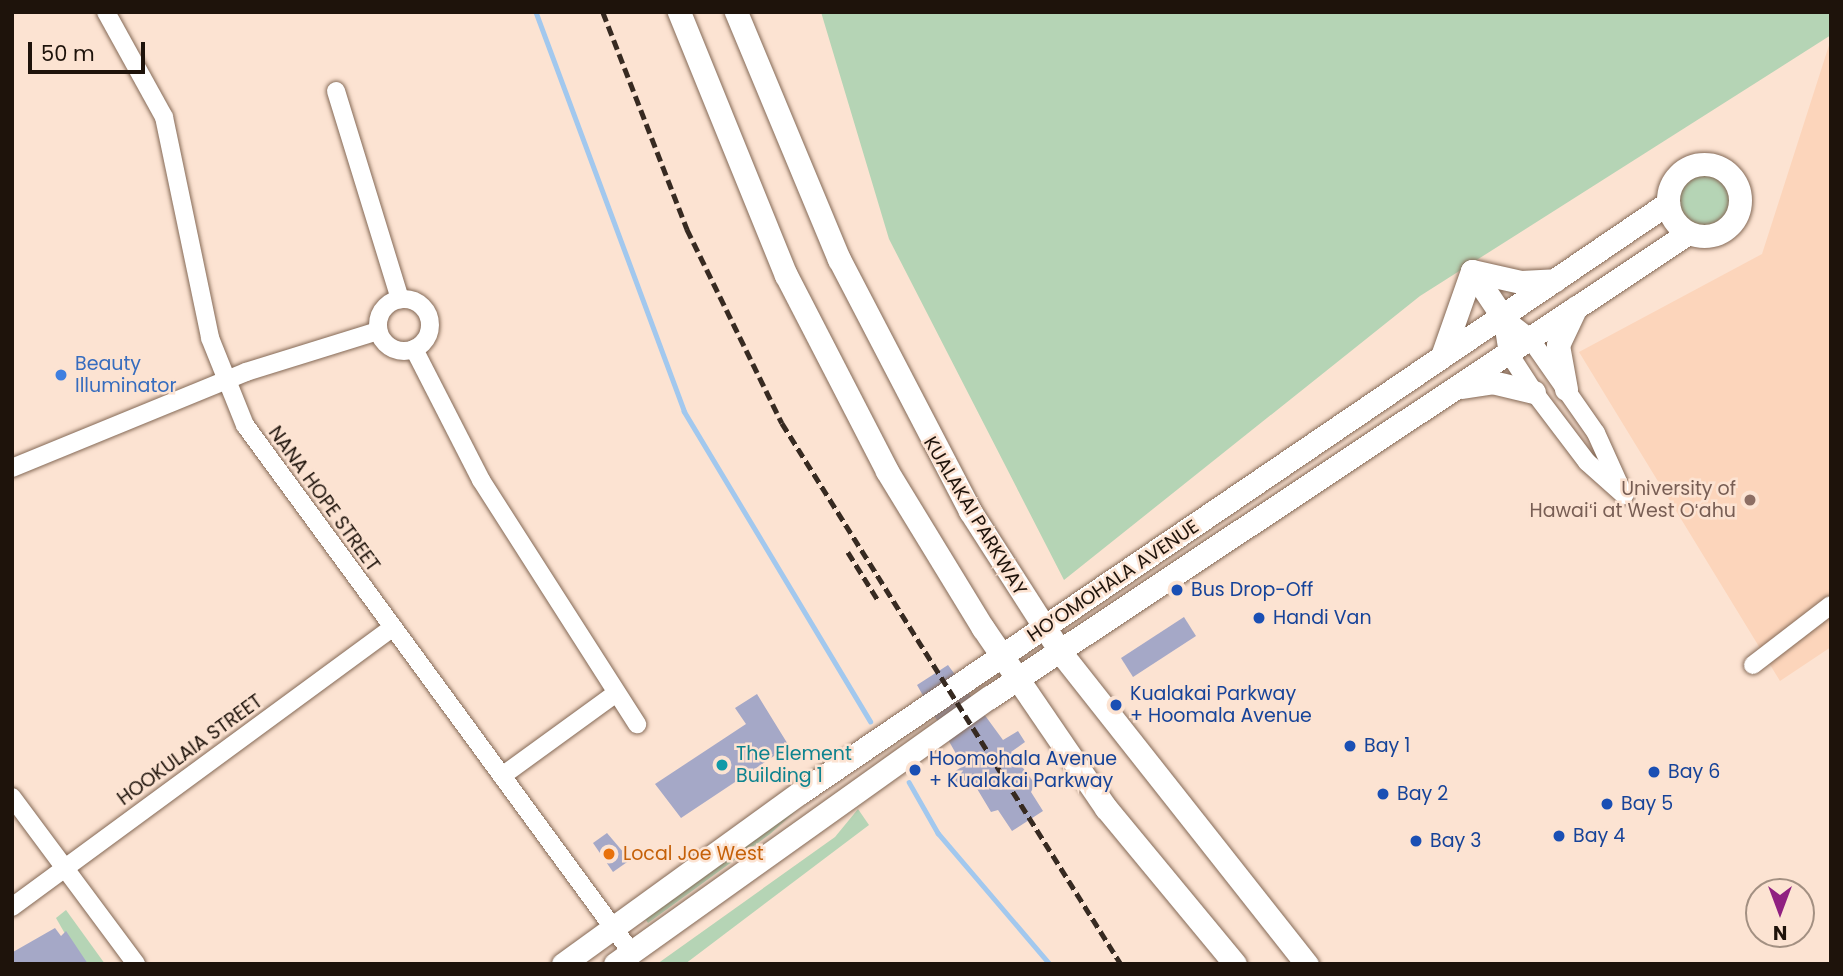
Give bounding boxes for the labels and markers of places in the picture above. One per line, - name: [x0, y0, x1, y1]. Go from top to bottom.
- place label: Beauty Illuminator: [75, 353, 177, 397]
- marker: Beauty Illuminator: [53, 367, 69, 383]
- place label: University of Hawaiʻi at West Oʻahu: [1530, 478, 1736, 522]
- marker: University of Hawaiʻi at West Oʻahu: [1742, 492, 1758, 508]
- place label: Bus Drop-Off: [1191, 579, 1313, 601]
- marker: Bus Drop-Off: [1169, 582, 1185, 598]
- place label: Handi Van: [1273, 607, 1372, 629]
- marker: Handi Van: [1251, 610, 1267, 626]
- place label: Kualakai Parkway + Hoomala Avenue: [1130, 683, 1312, 727]
- marker: Kualakai Parkway + Hoomala Avenue: [1108, 697, 1124, 713]
- place label: Bay 1: [1364, 735, 1410, 757]
- marker: Bay 1: [1342, 738, 1358, 754]
- place label: The Element Building 1: [736, 743, 852, 787]
- place label: Hoomohala Avenue + Kualakai Parkway: [929, 748, 1117, 792]
- marker: The Element Building 1: [714, 757, 730, 773]
- place label: Bay 6: [1668, 761, 1720, 783]
- marker: Hoomohala Avenue + Kualakai Parkway: [907, 762, 923, 778]
- marker: Bay 6: [1646, 764, 1662, 780]
- place label: Bay 2: [1397, 783, 1448, 805]
- marker: Bay 2: [1375, 786, 1391, 802]
- place label: Bay 5: [1621, 793, 1673, 815]
- marker: Bay 5: [1599, 796, 1615, 812]
- place label: Bay 4: [1573, 825, 1625, 847]
- marker: Bay 4: [1551, 828, 1567, 844]
- place label: Bay 3: [1430, 830, 1481, 852]
- marker: Bay 3: [1408, 833, 1424, 849]
- place label: Local Joe West: [623, 843, 764, 865]
- marker: Local Joe West: [601, 846, 617, 862]

